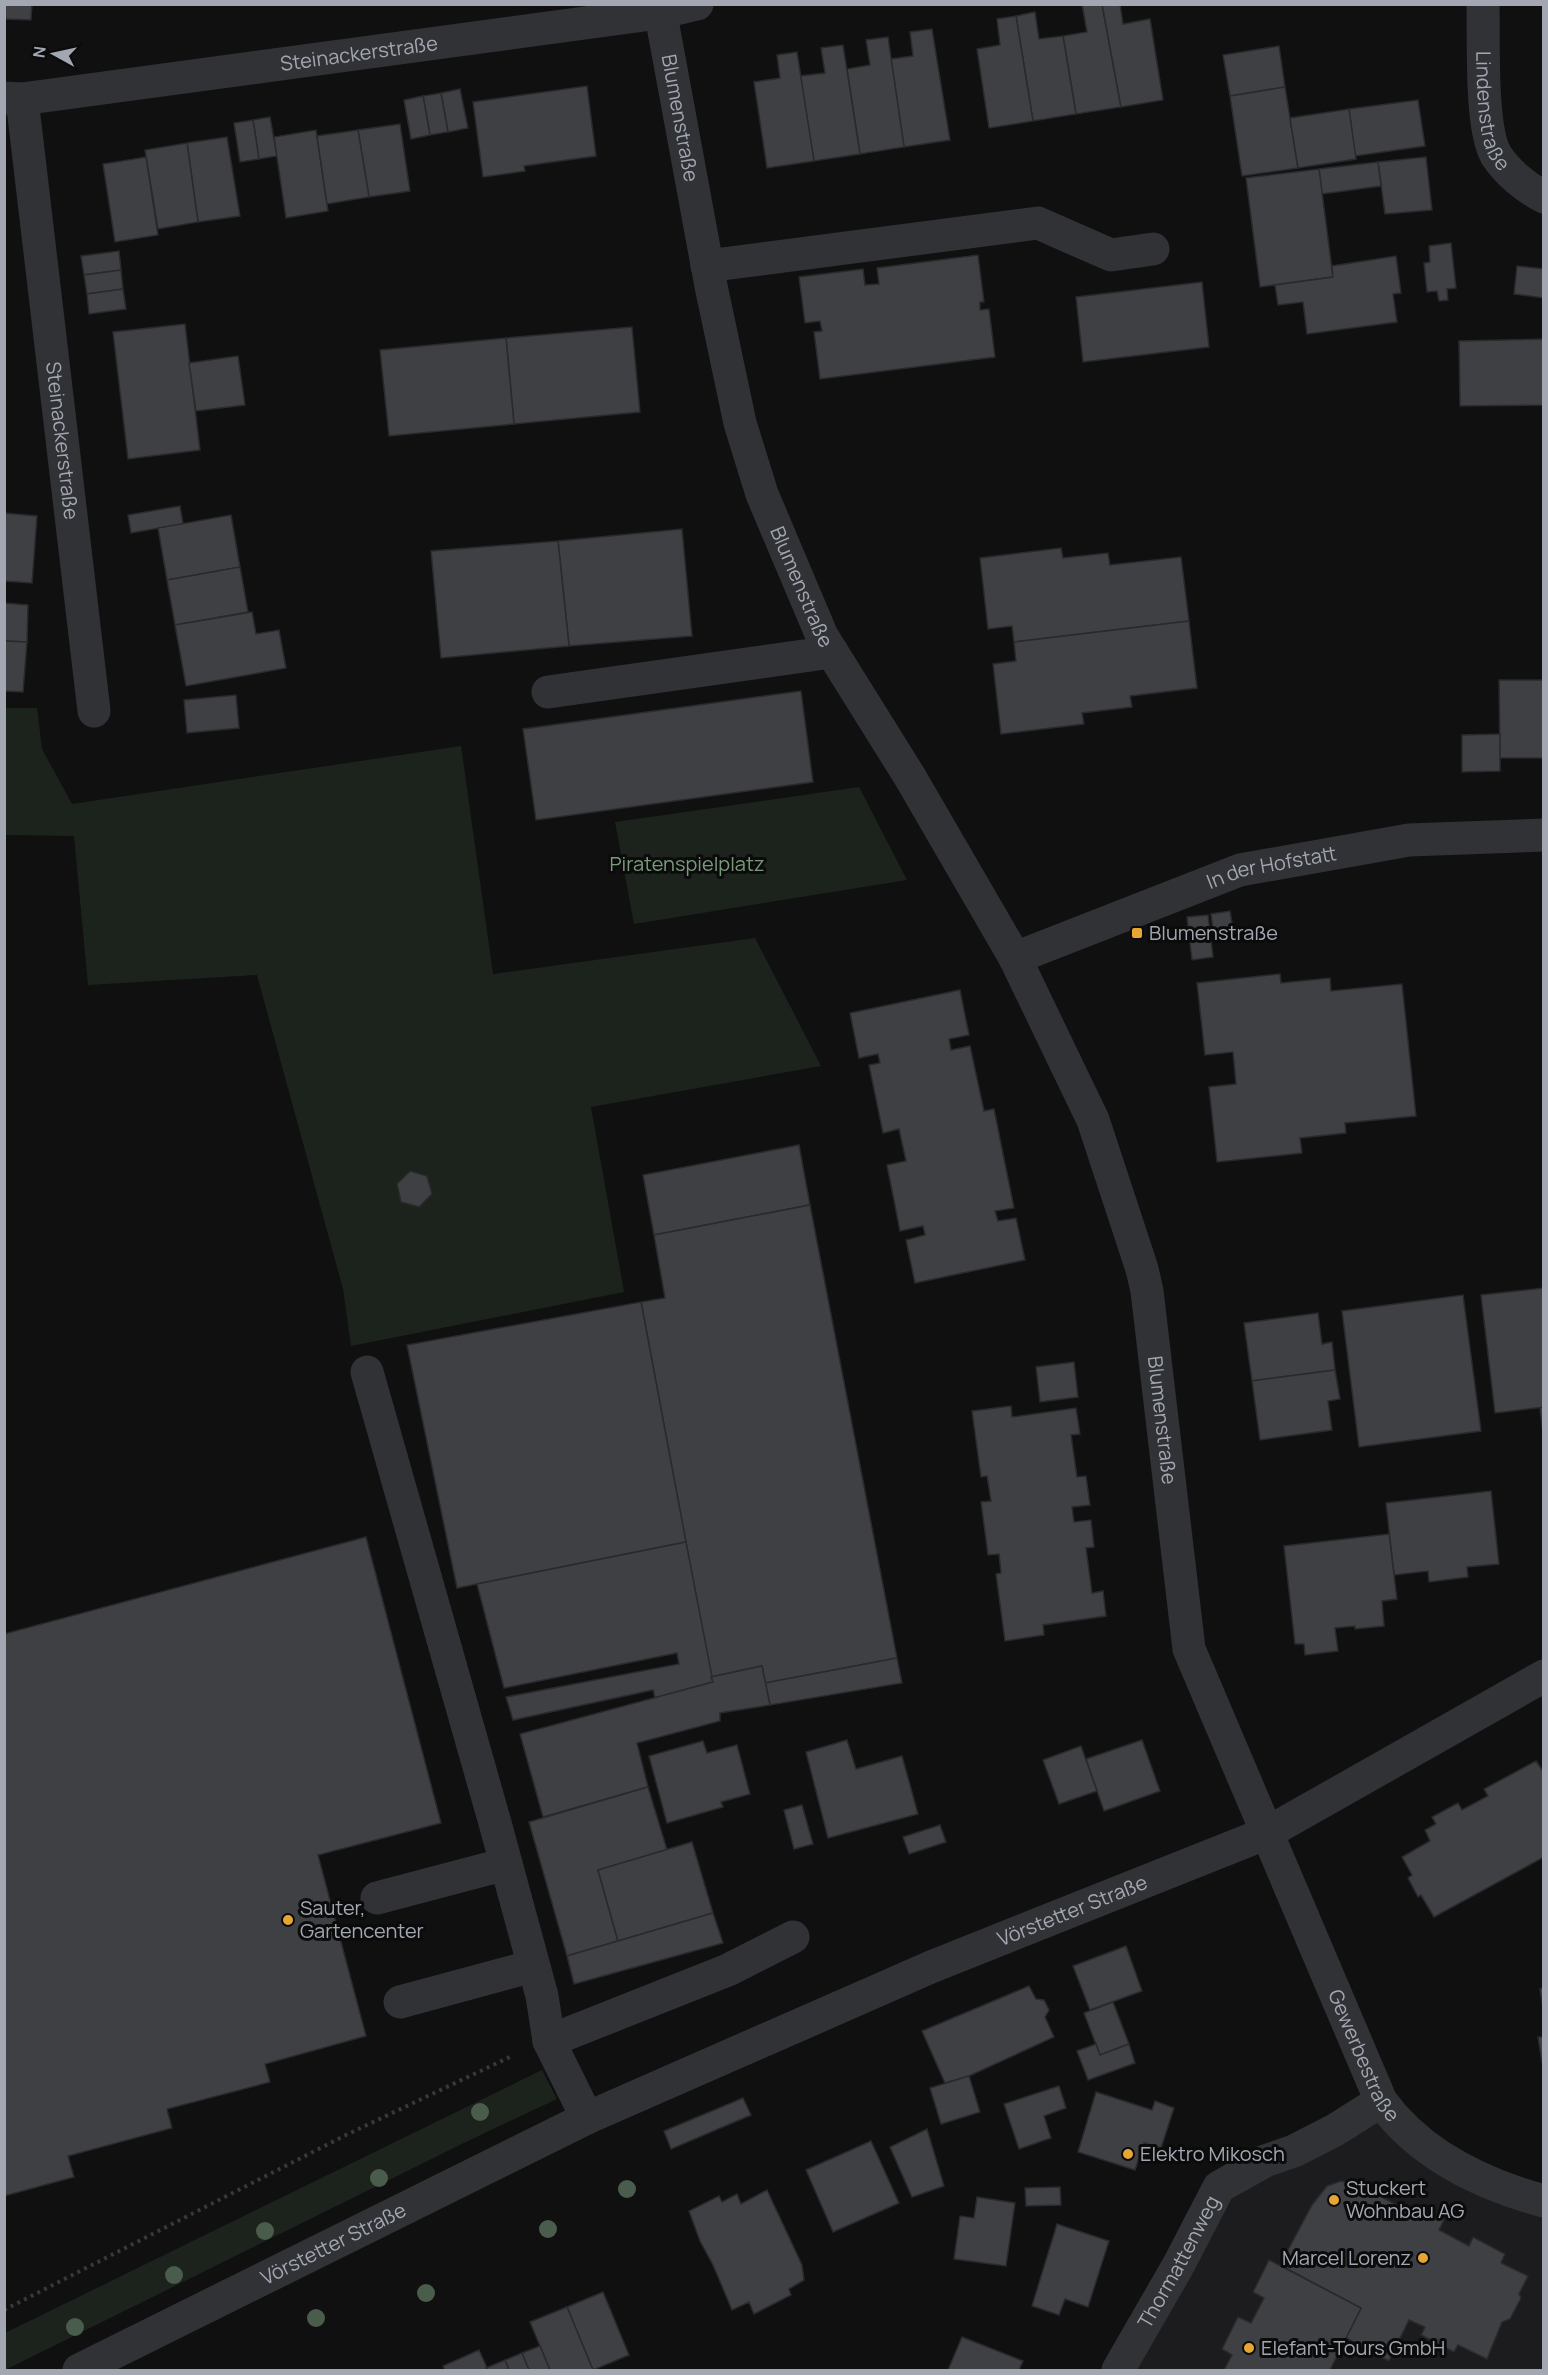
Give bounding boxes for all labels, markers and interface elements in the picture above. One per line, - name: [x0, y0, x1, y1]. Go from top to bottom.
- north arrow: [24, 24, 84, 84]
- street label: Steinackerstraße: [278, 29, 439, 77]
- text: N: [27, 45, 51, 59]
- street label: Lindenstraße: [1470, 51, 1517, 176]
- street label: Blumenstraße: [656, 52, 706, 184]
- street label: Steinackerstraße: [40, 360, 85, 521]
- street label: Blumenstraße: [764, 522, 840, 652]
- street label: In der Hofstatt: [1202, 839, 1339, 895]
- park label: Piratenspielplatz: [609, 850, 765, 877]
- place label: Blumenstraße: [1149, 919, 1278, 946]
- marker: Blumenstraße: [1130, 926, 1144, 940]
- street label: Blumenstraße: [1142, 1354, 1184, 1486]
- street label: Vörstetter Straße: [993, 1868, 1151, 1952]
- place label: Sauter, Gartencenter: [300, 1894, 424, 1944]
- marker: Sauter, Gartencenter: [281, 1913, 295, 1927]
- street label: Gewerbestraße: [1322, 1985, 1406, 2127]
- place label: Elektro Mikosch: [1140, 2140, 1285, 2167]
- marker: Elektro Mikosch: [1121, 2147, 1135, 2161]
- place label: Stuckert Wohnbau AG: [1346, 2174, 1464, 2224]
- street label: Thormattenweg: [1131, 2191, 1225, 2333]
- marker: Stuckert Wohnbau AG: [1327, 2193, 1341, 2207]
- street label: Vörstetter Straße: [256, 2196, 410, 2291]
- place label: Marcel Lorenz: [1282, 2244, 1411, 2271]
- marker: Marcel Lorenz: [1416, 2251, 1430, 2265]
- place label: Elefant-Tours GmbH: [1261, 2334, 1445, 2361]
- marker: Elefant-Tours GmbH: [1242, 2341, 1256, 2355]

